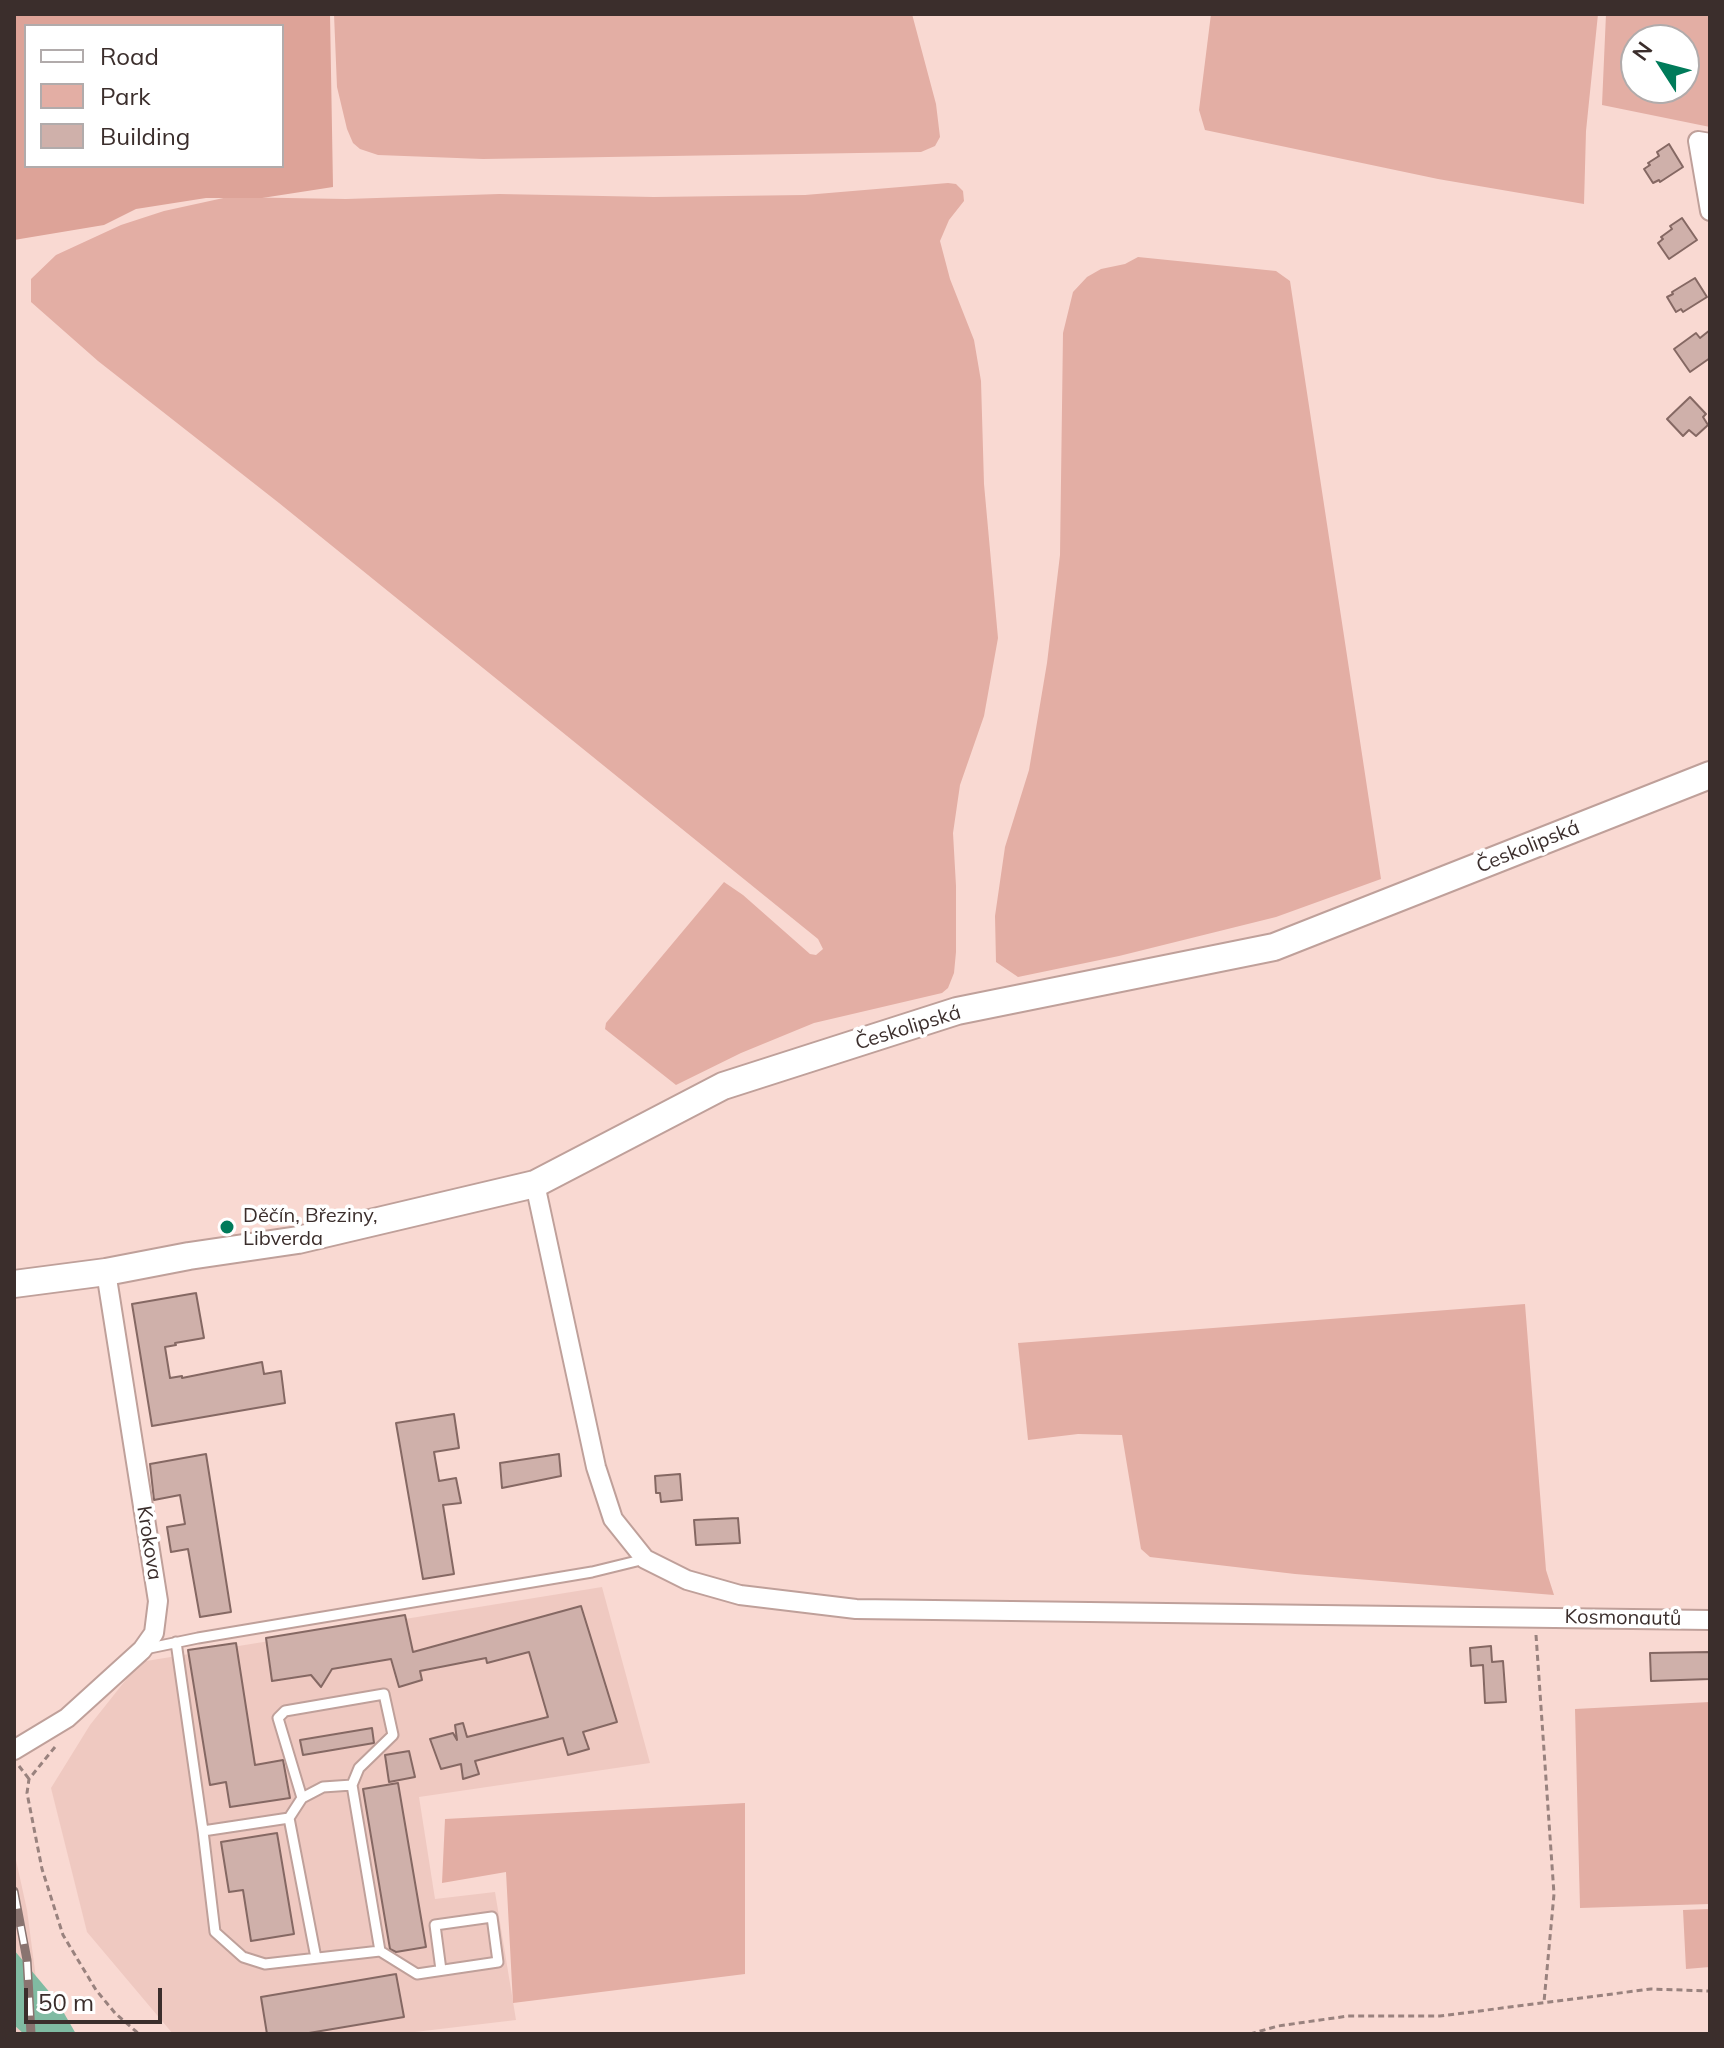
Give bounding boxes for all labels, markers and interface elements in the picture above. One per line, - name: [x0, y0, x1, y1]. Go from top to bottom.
- legend: [24, 24, 284, 168]
- north arrow: [1620, 24, 1700, 104]
- text: N: [1626, 36, 1658, 66]
- text: Road: [100, 41, 159, 71]
- text: Park: [100, 81, 151, 111]
- text: Building: [100, 121, 190, 151]
- street label: Českolipská: [1473, 815, 1583, 879]
- street label: Českolipská: [852, 1001, 964, 1055]
- place label: Děčín, Březiny, Libverda: [243, 1204, 378, 1251]
- marker: Děčín, Březiny, Libverda: [218, 1218, 236, 1236]
- street label: Krokova: [131, 1504, 167, 1582]
- street label: Kosmonautů: [1565, 1605, 1681, 1631]
- scale bar: [28, 1972, 166, 2022]
- text: 50 m: [38, 1987, 94, 2017]

